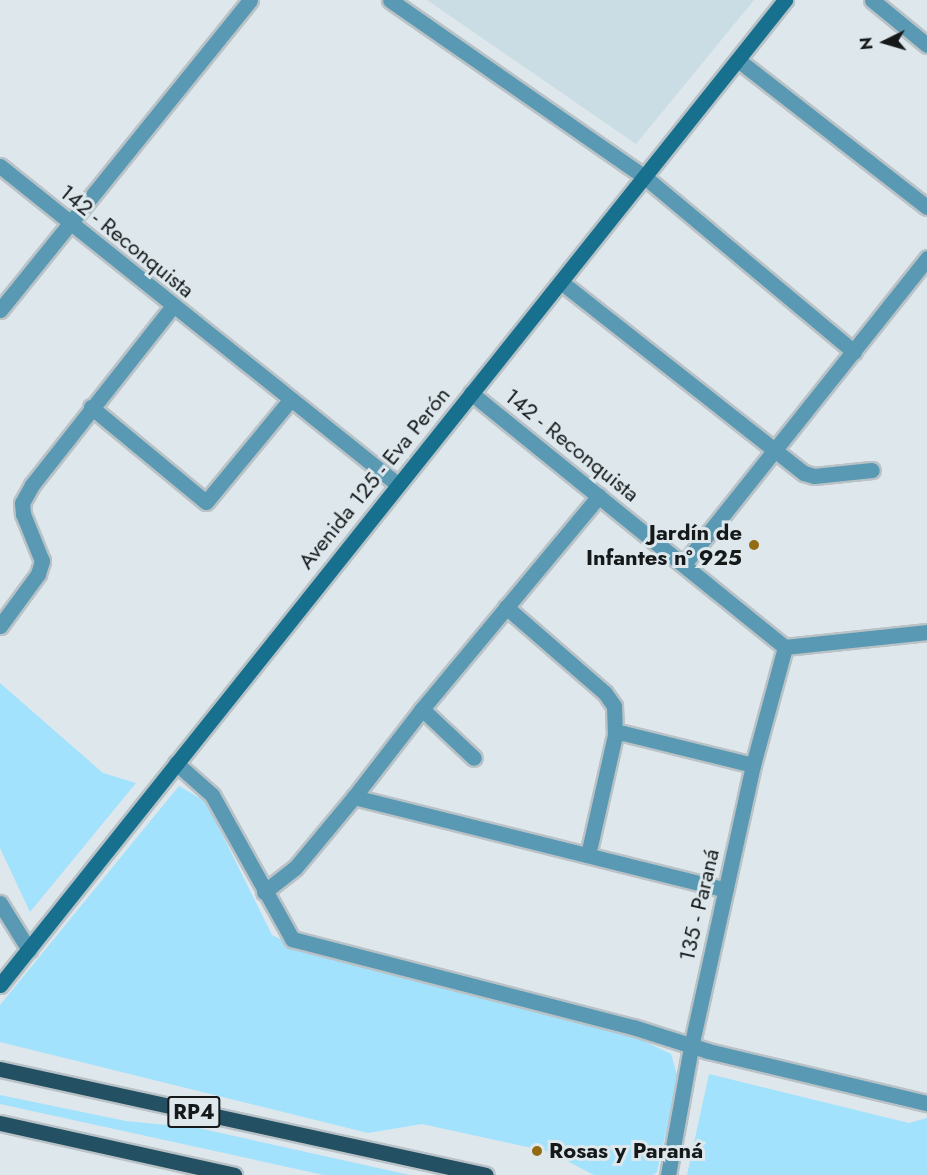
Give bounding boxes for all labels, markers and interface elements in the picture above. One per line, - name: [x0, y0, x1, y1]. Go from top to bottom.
- north arrow: [855, 12, 915, 72]
- text: N: [855, 36, 879, 51]
- street label: 142 - Reconquista: [54, 179, 200, 303]
- street label: Avenida 125 - Eva Perón: [293, 382, 455, 574]
- street label: 142 - Reconquista: [499, 383, 645, 507]
- place label: Jardín de Infantes nº 925: [586, 519, 742, 570]
- marker: Jardín de Infantes nº 925: [747, 538, 761, 552]
- street label: 135 - Paraná: [673, 846, 725, 964]
- road number: RP4: [167, 1094, 221, 1130]
- place label: Rosas y Paraná: [549, 1138, 703, 1164]
- marker: Rosas y Paraná: [530, 1144, 544, 1158]

